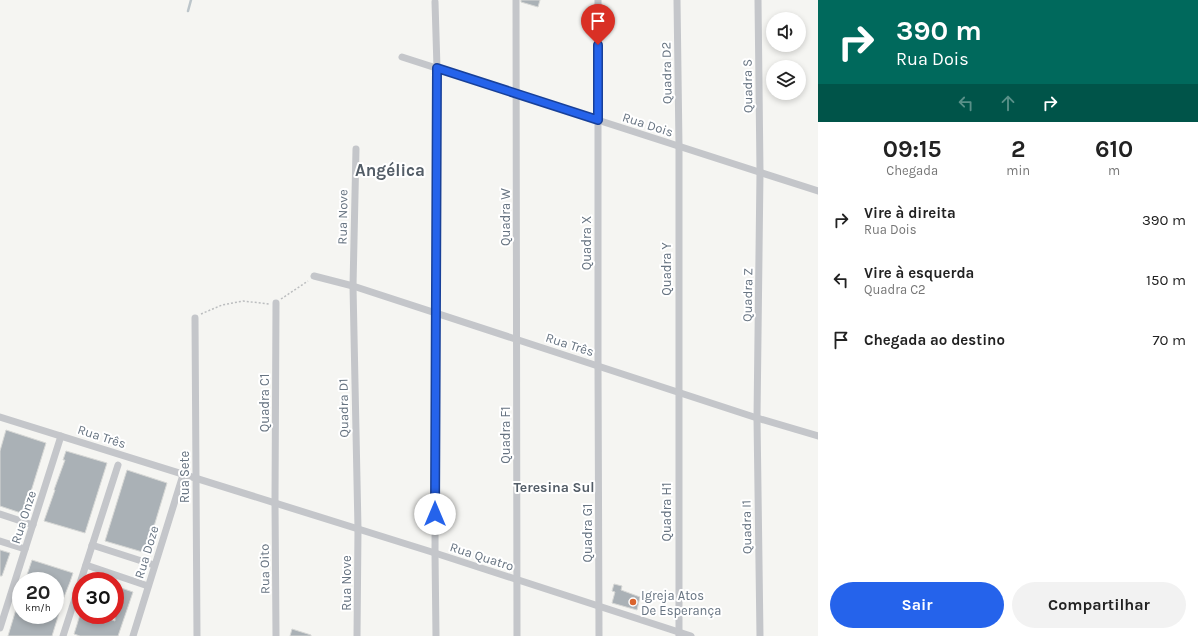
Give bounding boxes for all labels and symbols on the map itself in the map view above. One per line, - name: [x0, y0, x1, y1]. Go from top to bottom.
- pin: [581, 4, 615, 45]
- street label: Quadra D2: [658, 42, 675, 104]
- street label: Quadra S: [740, 59, 755, 113]
- street label: Rua Dois: [621, 109, 675, 140]
- district label: Angélica: [355, 160, 425, 180]
- street label: Quadra W: [498, 188, 513, 246]
- street label: Rua Nove: [335, 189, 350, 245]
- street label: Quadra X: [579, 216, 594, 270]
- street label: Quadra Y: [659, 242, 674, 296]
- street label: Quadra Z: [740, 268, 755, 322]
- street label: Rua Três: [544, 330, 596, 359]
- street label: Quadra C1: [257, 374, 272, 432]
- street label: Quadra D1: [335, 378, 352, 438]
- street label: Quadra F1: [498, 406, 513, 464]
- street label: Rua Três: [76, 422, 128, 451]
- street label: Rua Sete: [177, 451, 192, 503]
- district label: Teresina Sul: [513, 479, 595, 496]
- street label: Quadra H1: [659, 482, 674, 542]
- street label: Rua Onze: [8, 488, 39, 546]
- position arrow: [414, 493, 456, 535]
- street label: Quadra I1: [739, 500, 754, 554]
- street label: Quadra G1: [580, 504, 595, 562]
- street label: Rua Doze: [131, 524, 162, 580]
- street label: Rua Quatro: [448, 539, 516, 574]
- street label: Rua Oito: [257, 544, 272, 594]
- street label: Rua Nove: [339, 555, 354, 611]
- speed limit sign: 30: [72, 572, 124, 624]
- place label: Igreja Atos De Esperança: [641, 588, 721, 618]
- marker: Igreja Atos De Esperança: [628, 597, 638, 607]

